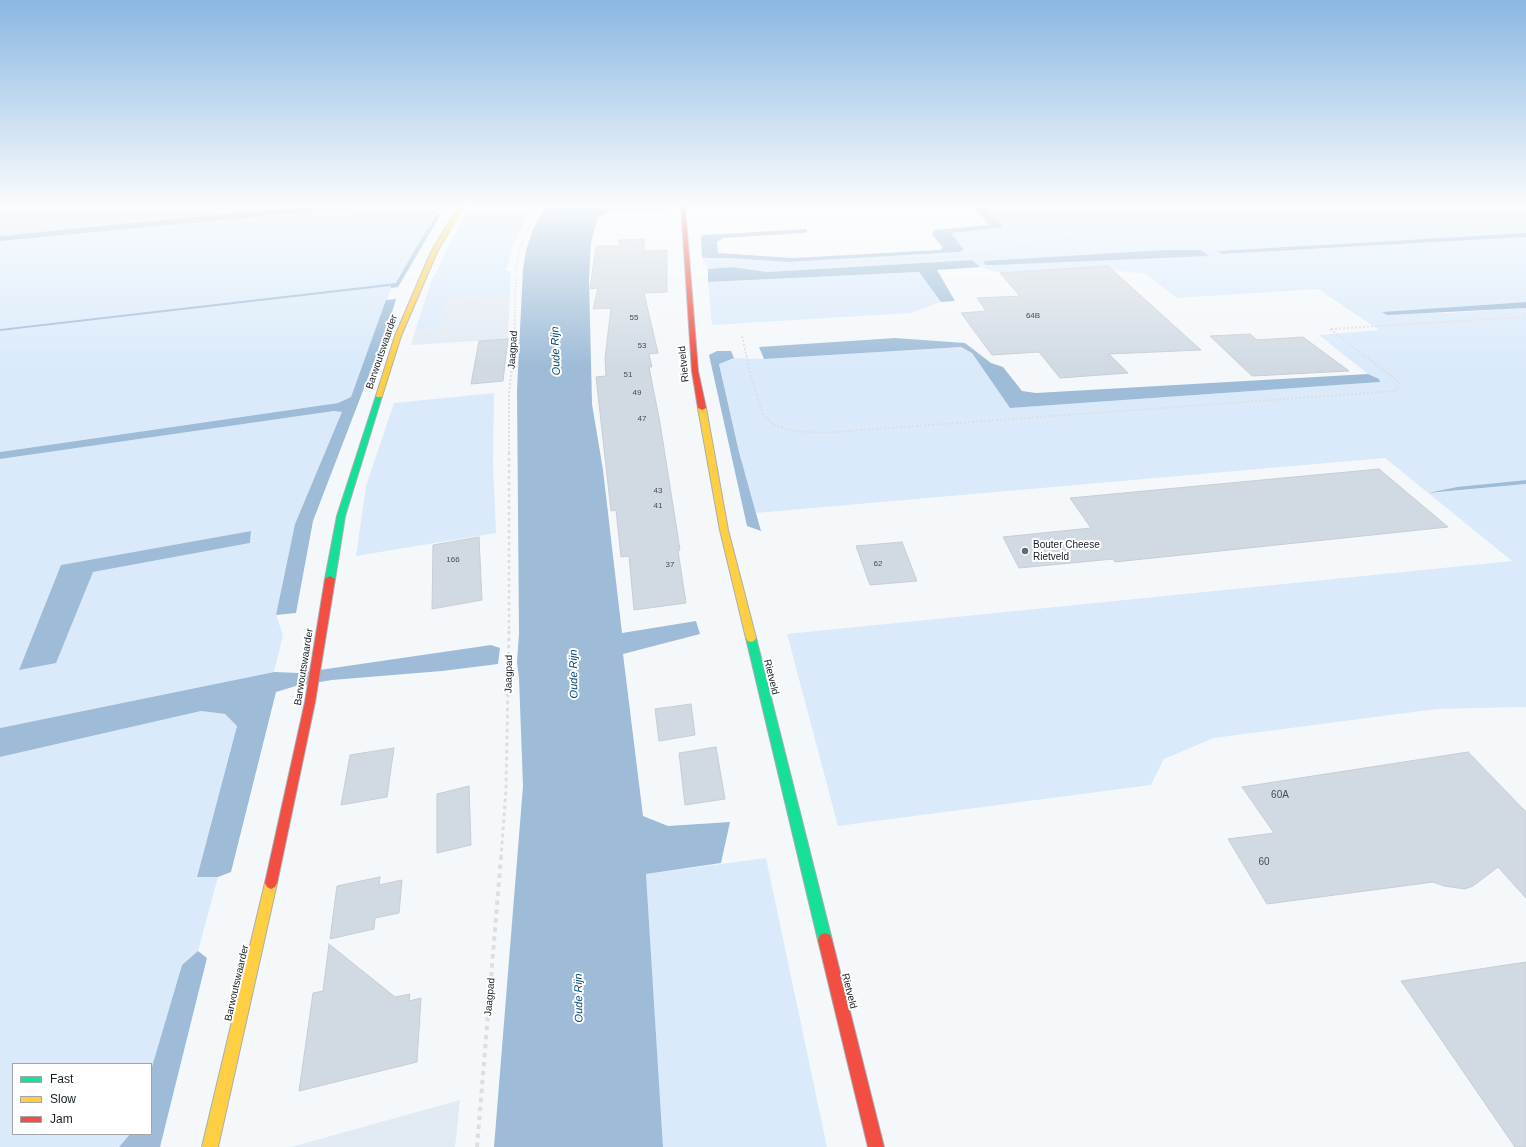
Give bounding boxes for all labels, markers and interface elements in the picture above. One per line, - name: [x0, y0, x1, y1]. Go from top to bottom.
- house number: 64B: [1026, 311, 1040, 321]
- street label: Barwoutswaarder: [364, 313, 400, 391]
- house number: 55: [630, 313, 638, 323]
- water label: Oude Rijn: [549, 326, 563, 376]
- street label: Jaagpad: [506, 330, 520, 370]
- house number: 53: [638, 341, 646, 351]
- street label: Rietveld: [676, 345, 692, 383]
- house number: 51: [624, 370, 632, 380]
- house number: 49: [633, 388, 641, 398]
- house number: 47: [638, 414, 646, 424]
- house number: 43: [654, 486, 662, 496]
- house number: 41: [654, 501, 662, 511]
- place label: Bouter Cheese Rietveld: [1033, 539, 1100, 562]
- marker: Bouter Cheese Rietveld: [1020, 546, 1030, 556]
- house number: 166: [446, 555, 460, 565]
- house number: 62: [874, 559, 882, 569]
- house number: 37: [666, 560, 674, 570]
- street label: Barwoutswaarder: [292, 628, 316, 706]
- water label: Oude Rijn: [567, 649, 581, 699]
- street label: Jaagpad: [503, 655, 515, 693]
- street label: Rietveld: [761, 658, 781, 696]
- house number: 60A: [1271, 789, 1289, 801]
- house number: 60: [1258, 856, 1270, 868]
- street label: Barwoutswaarder: [222, 944, 252, 1022]
- street label: Rietveld: [839, 972, 859, 1010]
- water label: Oude Rijn: [572, 973, 586, 1023]
- street label: Jaagpad: [482, 977, 498, 1017]
- legend: [12, 1063, 152, 1135]
- text: Fast: [50, 1072, 73, 1086]
- text: Slow: [50, 1092, 76, 1106]
- text: Jam: [50, 1112, 73, 1126]

